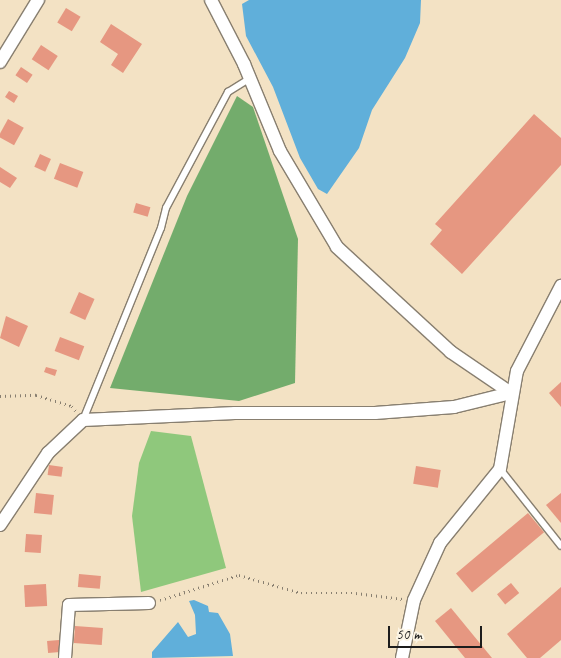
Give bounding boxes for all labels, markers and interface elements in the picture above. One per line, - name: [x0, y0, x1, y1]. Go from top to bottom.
- scale bar: [391, 616, 485, 648]
- text: 50 m: [396, 625, 422, 644]

